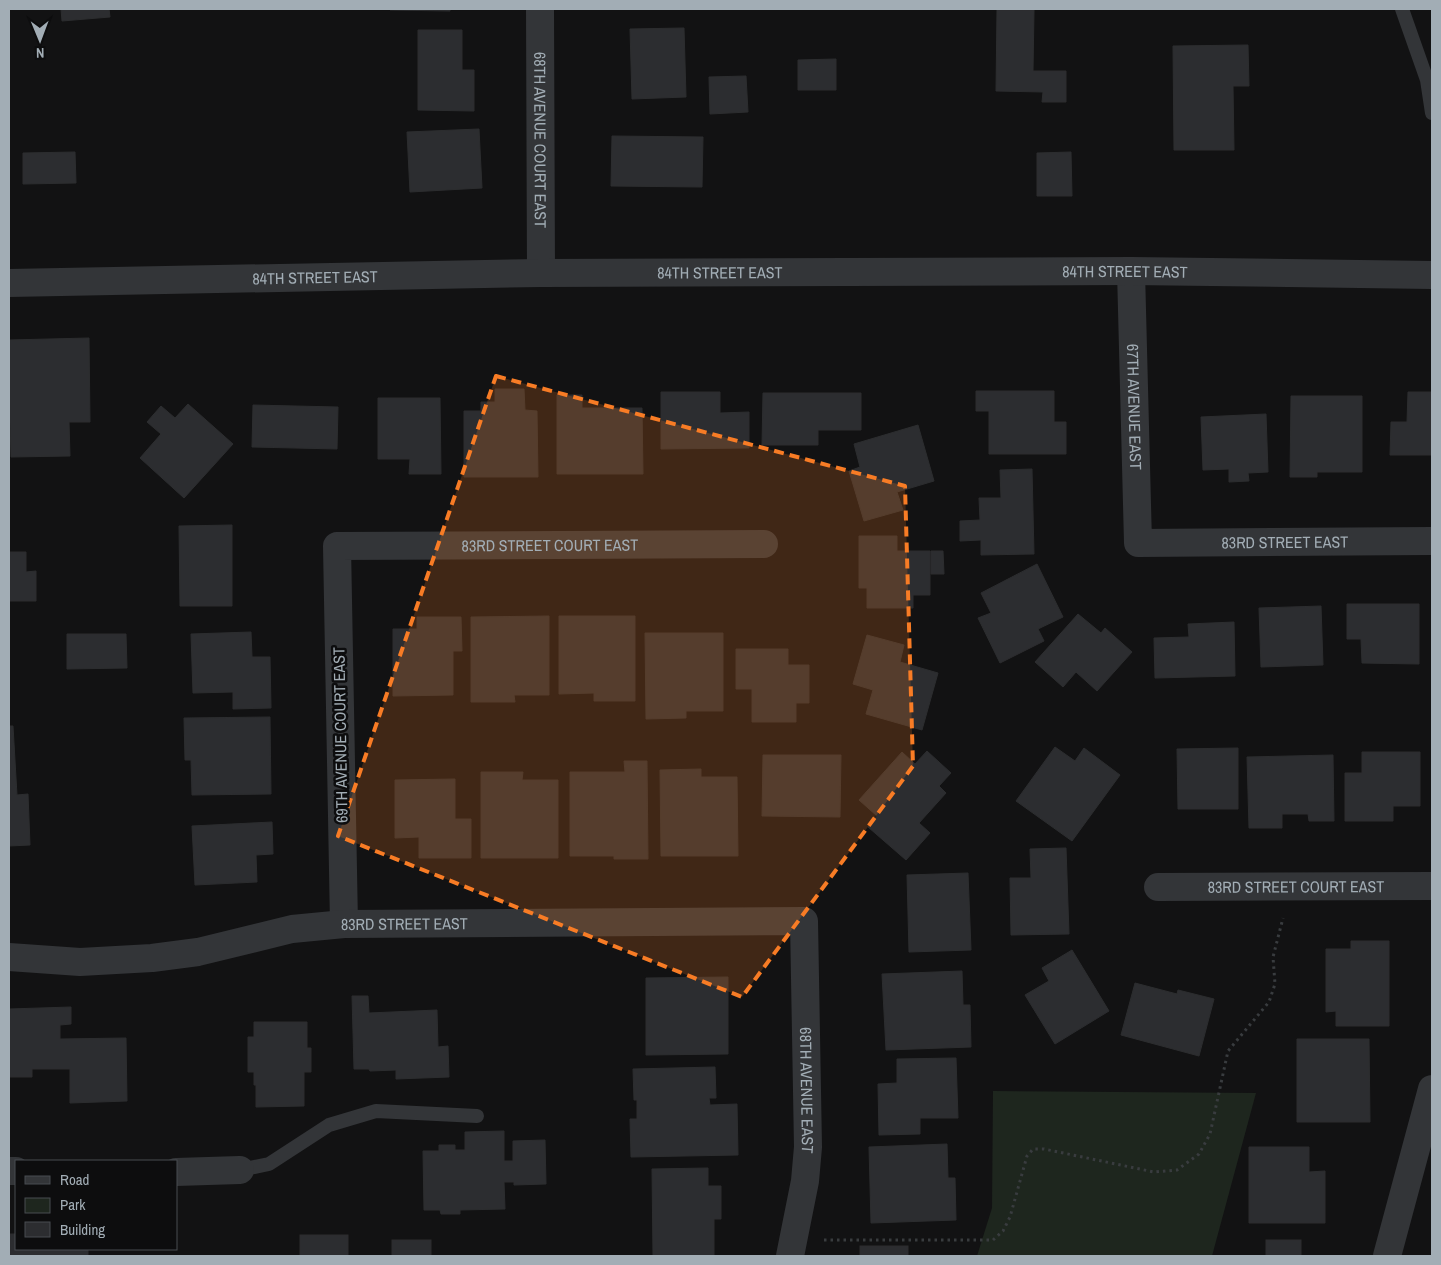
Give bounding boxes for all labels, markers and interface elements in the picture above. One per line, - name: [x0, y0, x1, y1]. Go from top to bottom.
- north arrow: [15, 15, 65, 65]
- text: N: [36, 44, 45, 62]
- street label: 68TH AVENUE COURT EAST: [529, 52, 552, 228]
- street label: 84TH STREET EAST: [1062, 260, 1188, 283]
- street label: 84TH STREET EAST: [657, 261, 783, 284]
- street label: 84TH STREET EAST: [252, 265, 378, 289]
- street label: 67TH AVENUE EAST: [1122, 344, 1147, 470]
- street label: 83RD STREET EAST: [1221, 531, 1348, 553]
- street label: 83RD STREET COURT EAST: [462, 534, 638, 556]
- street label: 69TH AVENUE COURT EAST: [327, 647, 353, 823]
- street label: 83RD STREET COURT EAST: [1208, 875, 1384, 898]
- street label: 83RD STREET EAST: [341, 912, 468, 935]
- street label: 68TH AVENUE EAST: [795, 1027, 819, 1154]
- legend: [15, 1160, 178, 1250]
- text: Road: [60, 1169, 89, 1190]
- text: Park: [60, 1194, 86, 1215]
- text: Building: [60, 1219, 105, 1240]

